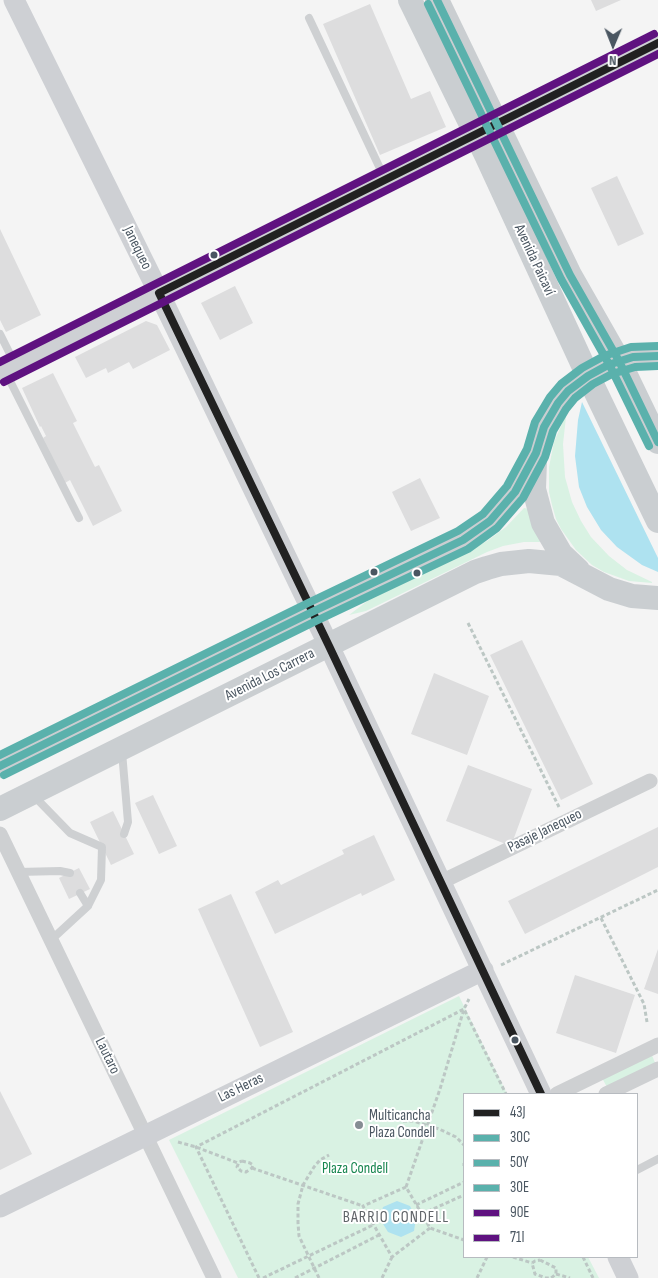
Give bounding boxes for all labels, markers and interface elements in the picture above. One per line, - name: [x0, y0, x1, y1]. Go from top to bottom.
- north arrow: [588, 20, 638, 70]
- text: N: [609, 52, 617, 69]
- street label: Avenida Paicaví: [510, 222, 558, 298]
- street label: Janequeo: [119, 223, 155, 273]
- unlabelled marker: [209, 250, 219, 260]
- unlabelled marker: [369, 567, 379, 577]
- unlabelled marker: [412, 568, 422, 578]
- street label: Avenida Los Carrera: [222, 645, 318, 705]
- street label: Pasaje Janequeo: [505, 805, 585, 857]
- street label: Lautaro: [91, 1035, 123, 1077]
- unlabelled marker: [510, 1035, 520, 1045]
- street label: Las Heras: [215, 1069, 267, 1107]
- legend: [463, 1093, 638, 1258]
- text: 43J: [510, 1103, 526, 1122]
- place label: Multicancha Plaza Condell: [369, 1107, 435, 1142]
- marker: Multicancha Plaza Condell: [353, 1119, 365, 1131]
- text: 30C: [510, 1128, 530, 1147]
- text: 50Y: [510, 1153, 529, 1172]
- park label: Plaza Condell: [322, 1160, 388, 1178]
- text: 30E: [510, 1178, 529, 1197]
- text: 90E: [510, 1203, 530, 1222]
- district label: BARRIO CONDELL: [341, 1208, 451, 1228]
- text: 71I: [510, 1228, 524, 1247]

